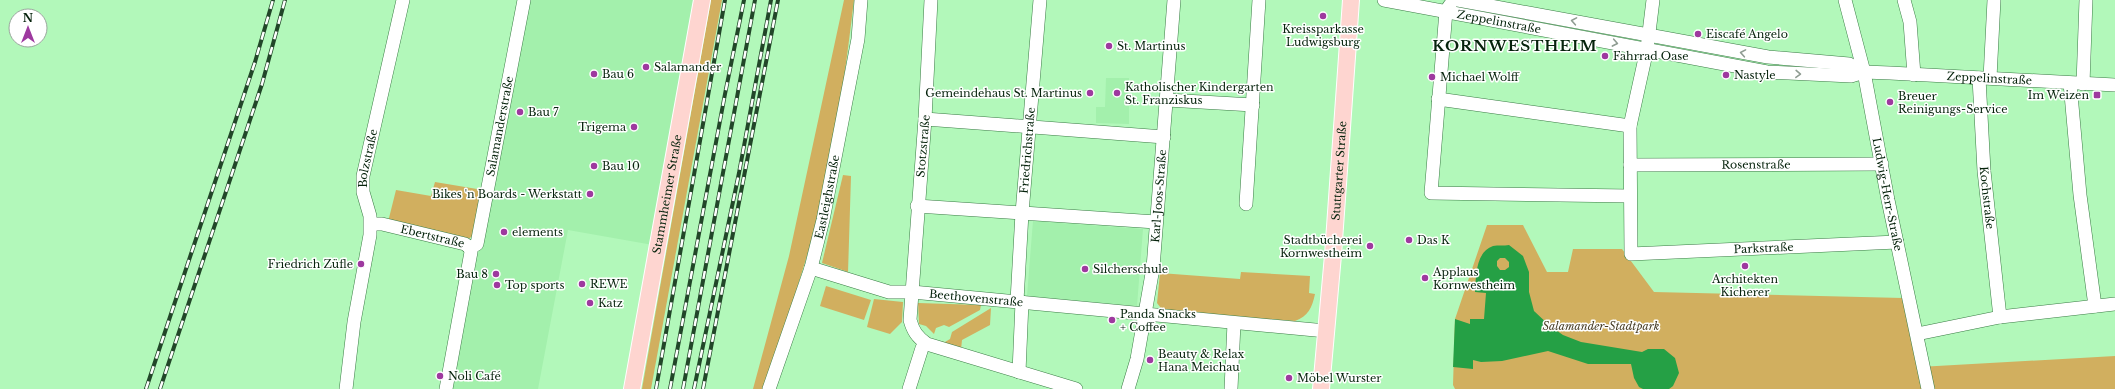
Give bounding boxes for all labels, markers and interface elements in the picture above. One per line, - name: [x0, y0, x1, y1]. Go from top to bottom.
- street label: Zeppelinstraße: [1456, 7, 1542, 36]
- north arrow: [8, 8, 48, 48]
- text: N: [23, 11, 34, 25]
- marker: Kreissparkasse Ludwigsburg: [1318, 11, 1328, 21]
- one-way arrow: [1571, 18, 1577, 26]
- place label: Kreissparkasse Ludwigsburg: [1282, 22, 1364, 49]
- place label: Eiscafé Angelo: [1706, 27, 1788, 41]
- marker: Eiscafé Angelo: [1693, 29, 1703, 39]
- district label: KORNWESTHEIM: [1432, 36, 1598, 55]
- one-way arrow: [1612, 38, 1618, 46]
- place label: St. Martinus: [1117, 39, 1185, 53]
- marker: St. Martinus: [1104, 41, 1114, 51]
- place label: Fahrrad Oase: [1613, 49, 1689, 63]
- one-way arrow: [1740, 49, 1746, 57]
- marker: Fahrrad Oase: [1600, 51, 1610, 61]
- place label: Salamander: [654, 60, 722, 74]
- marker: Salamander: [641, 62, 651, 72]
- place label: Bau 6: [602, 67, 634, 81]
- place label: Nastyle: [1734, 68, 1776, 82]
- marker: Bau 6: [589, 69, 599, 79]
- one-way arrow: [1795, 69, 1801, 78]
- street label: Zeppelinstraße: [1946, 69, 2032, 88]
- place label: Michael Wolff: [1440, 70, 1521, 84]
- marker: Nastyle: [1721, 70, 1731, 80]
- marker: Michael Wolff: [1427, 72, 1437, 82]
- street label: Salamanderstraße: [483, 75, 516, 178]
- place label: Katholischer Kindergarten St. Franziskus: [1125, 80, 1274, 107]
- place label: Gemeindehaus St. Martinus: [925, 86, 1082, 100]
- marker: Gemeindehaus St. Martinus: [1085, 88, 1095, 98]
- marker: Katholischer Kindergarten St. Franziskus: [1112, 88, 1122, 98]
- place label: Im Weizen: [2028, 88, 2089, 102]
- place label: Breuer Reinigungs-Service: [1898, 89, 2008, 116]
- marker: Im Weizen: [2092, 90, 2102, 100]
- marker: Breuer Reinigungs-Service: [1885, 97, 1895, 107]
- place label: Bau 7: [528, 105, 559, 119]
- street label: Friedrichstraße: [1017, 106, 1038, 194]
- marker: Bau 7: [515, 107, 525, 117]
- street label: Stotzstraße: [913, 114, 933, 178]
- place label: Trigema: [578, 120, 627, 134]
- street label: Stuttgarter Straße: [1328, 120, 1349, 221]
- marker: Trigema: [629, 122, 639, 132]
- street label: Bolzstraße: [355, 128, 380, 188]
- street label: Stammheimer Straße: [649, 133, 685, 255]
- street label: Ludwig-Herr-Straße: [1869, 136, 1906, 252]
- street label: Karl-Joos-Straße: [1148, 149, 1169, 243]
- street label: Eastleighstraße: [812, 154, 842, 240]
- street label: Rosenstraße: [1721, 157, 1791, 172]
- place label: Bau 10: [602, 159, 640, 173]
- marker: Bau 10: [589, 161, 599, 171]
- street label: Kochstraße: [1977, 166, 1997, 230]
- place label: Bikes 'n Boards - Werkstatt: [432, 187, 583, 201]
- marker: Bikes 'n Boards - Werkstatt: [585, 189, 595, 199]
- street label: Ebertstraße: [399, 222, 466, 251]
- place label: elements: [512, 225, 563, 239]
- marker: elements: [499, 227, 509, 237]
- place label: Stadtbücherei Kornwestheim: [1280, 233, 1362, 260]
- place label: Das K: [1417, 233, 1450, 247]
- marker: Das K: [1404, 235, 1414, 245]
- street label: Parkstraße: [1733, 240, 1794, 256]
- marker: Stadtbücherei Kornwestheim: [1365, 241, 1375, 251]
- place label: Friedrich Züfle: [268, 257, 353, 271]
- marker: Friedrich Züfle: [356, 259, 366, 269]
- marker: Architekten Kicherer: [1740, 261, 1750, 271]
- place label: Silcherschule: [1093, 262, 1168, 276]
- marker: Silcherschule: [1080, 264, 1090, 274]
- place label: Applaus Kornwestheim: [1432, 265, 1515, 292]
- place label: Bau 8: [456, 267, 488, 281]
- marker: Bau 8: [491, 269, 501, 279]
- place label: Architekten Kicherer: [1711, 272, 1778, 299]
- marker: Applaus Kornwestheim: [1420, 273, 1430, 283]
- place label: REWE: [590, 277, 628, 291]
- place label: Top sports: [505, 278, 565, 292]
- marker: REWE: [577, 279, 587, 289]
- marker: Top sports: [492, 280, 502, 290]
- street label: Beethovenstraße: [928, 287, 1024, 309]
- place label: Katz: [598, 296, 623, 310]
- marker: Katz: [585, 298, 595, 308]
- place label: Panda Snacks + Coffee: [1120, 307, 1196, 334]
- marker: Panda Snacks + Coffee: [1107, 315, 1117, 325]
- park label: Salamander-Stadtpark: [1543, 319, 1660, 333]
- place label: Beauty & Relax Hana Meichau: [1158, 347, 1245, 374]
- marker: Beauty & Relax Hana Meichau: [1145, 355, 1155, 365]
- place label: Noli Café: [448, 369, 501, 383]
- marker: Noli Café: [435, 371, 445, 381]
- place label: Möbel Wurster: [1297, 371, 1382, 385]
- marker: Möbel Wurster: [1284, 373, 1294, 383]

